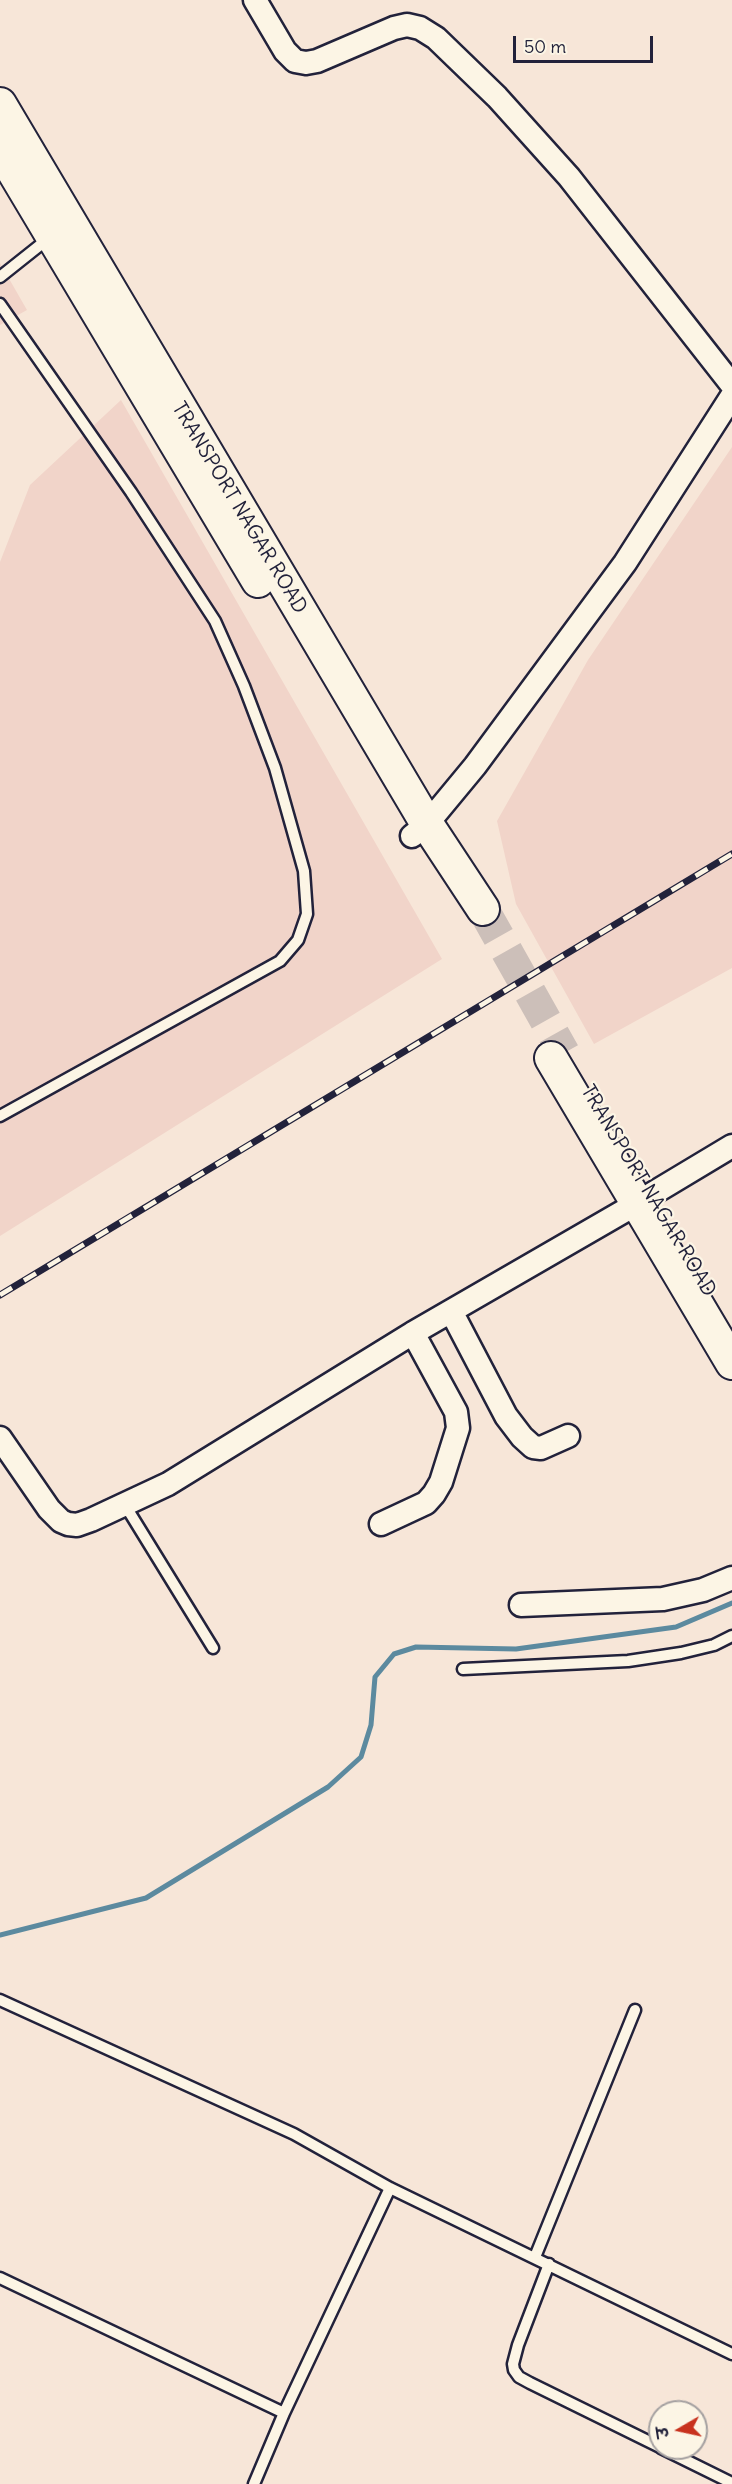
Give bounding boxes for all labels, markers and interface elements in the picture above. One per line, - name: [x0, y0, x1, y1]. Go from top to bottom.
- scale bar: [516, 24, 656, 62]
- text: 50 m: [524, 35, 566, 58]
- street label: TRANSPORT NAGAR ROAD: [166, 398, 312, 618]
- street label: TRANSPORT NAGAR ROAD: [575, 1081, 721, 1301]
- north arrow: [648, 2400, 708, 2460]
- text: उ: [651, 2426, 673, 2439]

